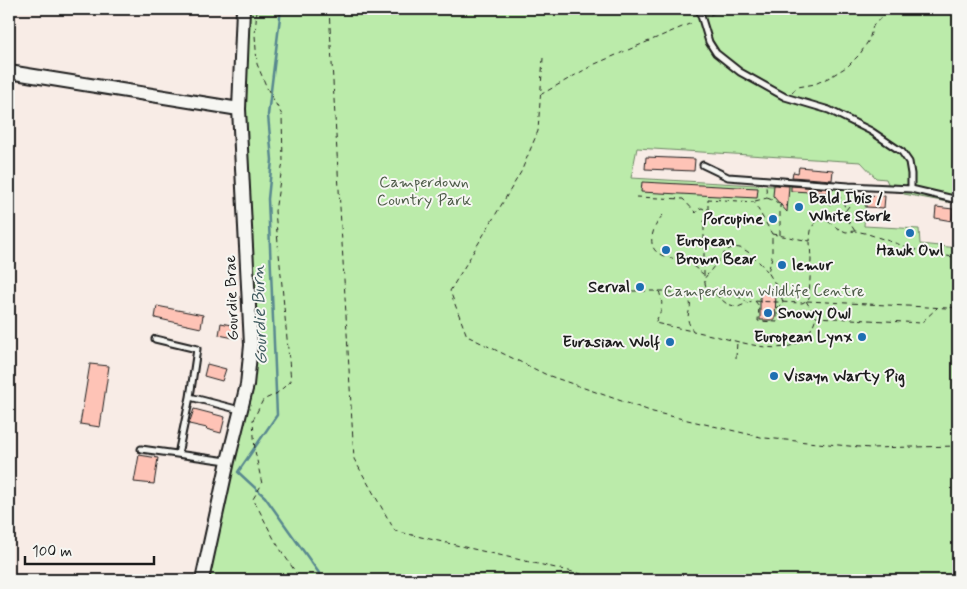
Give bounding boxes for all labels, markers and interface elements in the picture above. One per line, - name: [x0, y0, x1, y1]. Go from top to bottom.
- park label: Camperdown Country Park: [377, 172, 471, 211]
- place label: Bald Ibis / White Stork: [808, 188, 891, 227]
- marker: Bald Ibis / White Stork: [793, 201, 805, 213]
- place label: Porcupine: [703, 209, 763, 230]
- marker: Porcupine: [767, 213, 779, 225]
- marker: Hawk Owl: [904, 227, 916, 239]
- place label: European Brown Bear: [676, 231, 757, 270]
- place label: Hawk Owl: [877, 240, 943, 261]
- marker: European Brown Bear: [660, 244, 672, 256]
- street label: Gourdie Brae: [220, 254, 244, 341]
- place label: lemur: [792, 255, 833, 276]
- marker: lemur: [776, 259, 788, 271]
- water label: Gourdie Burn: [246, 265, 274, 365]
- place label: Serval: [588, 277, 630, 298]
- marker: Serval: [634, 281, 646, 293]
- park label: Camperdown Wildlife Centre: [663, 281, 865, 302]
- place label: Snowy Owl: [778, 303, 851, 324]
- marker: Snowy Owl: [762, 307, 774, 319]
- place label: European Lynx: [754, 327, 852, 348]
- marker: European Lynx: [856, 331, 868, 343]
- place label: Eurasian Wolf: [563, 332, 661, 353]
- marker: Eurasian Wolf: [664, 336, 676, 348]
- place label: Visayn Warty Pig: [784, 366, 905, 388]
- marker: Visayn Warty Pig: [768, 370, 780, 382]
- scale bar: [25, 534, 154, 566]
- text: 100 m: [32, 542, 72, 562]

